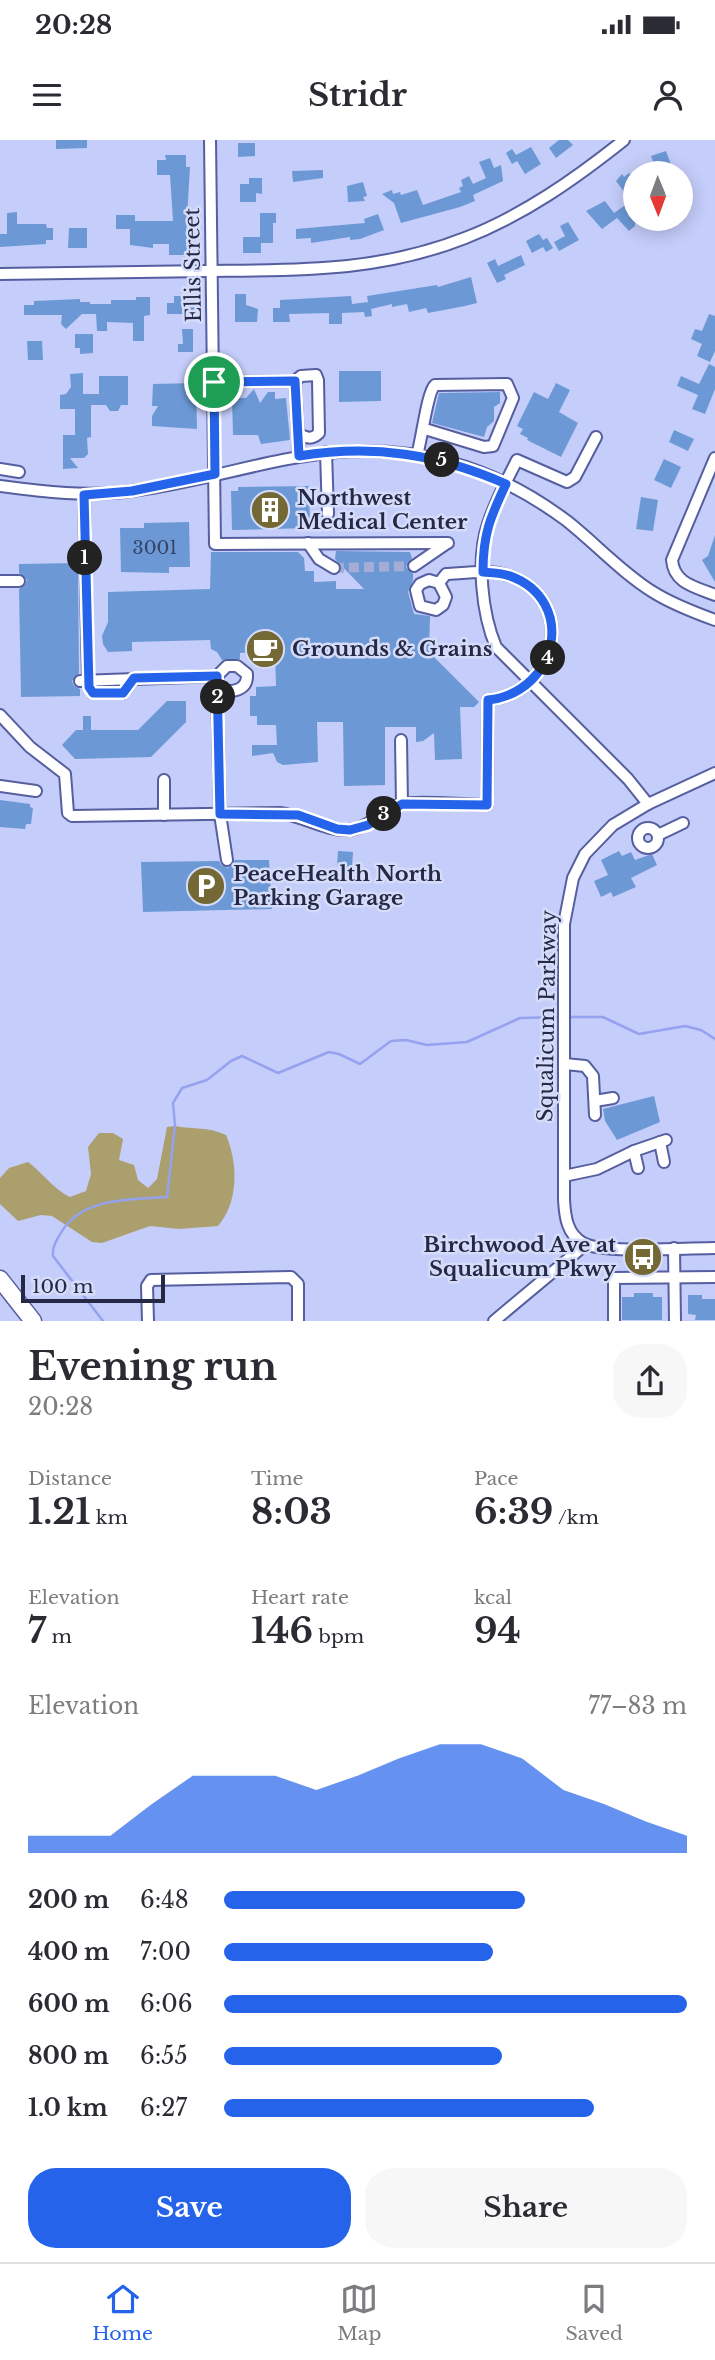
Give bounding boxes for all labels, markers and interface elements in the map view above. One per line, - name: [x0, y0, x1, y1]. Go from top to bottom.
- text: 20:28: [35, 9, 112, 41]
- text: Stridr: [308, 75, 407, 115]
- icon: menu: [28, 76, 66, 114]
- icon: person: [649, 76, 687, 114]
- north arrow: [623, 161, 693, 231]
- map controls: [623, 161, 693, 231]
- street label: Ellis Street: [179, 207, 207, 323]
- pin: [184, 352, 244, 412]
- icon: arrive: [195, 363, 233, 401]
- pin: 5: [424, 442, 460, 478]
- text: 5: [436, 448, 447, 471]
- place label: Northwest Medical Center: [297, 485, 468, 535]
- building icon: Northwest Medical Center: [249, 489, 291, 531]
- house number: 3001: [133, 537, 177, 559]
- pin: 1: [68, 540, 102, 576]
- text: 1: [80, 546, 89, 569]
- cafe icon: Grounds & Grains: [244, 628, 286, 670]
- place label: Grounds & Grains: [292, 636, 493, 662]
- pin: 4: [530, 640, 566, 676]
- text: 4: [541, 646, 554, 669]
- pin: 2: [200, 680, 235, 714]
- text: 2: [211, 685, 224, 708]
- pin: 3: [366, 796, 402, 832]
- text: 3: [377, 802, 390, 825]
- place label: PeaceHealth North Parking Garage: [233, 861, 442, 911]
- parking icon: PeaceHealth North Parking Garage: [185, 865, 227, 907]
- street label: Squalicum Parkway: [532, 909, 562, 1122]
- place label: Birchwood Ave at Squalicum Pkwy: [423, 1232, 616, 1282]
- bus stop icon: Birchwood Ave at Squalicum Pkwy: [622, 1236, 664, 1278]
- scale bar: [21, 1272, 164, 1303]
- text: 100 m: [32, 1275, 93, 1298]
- text: Evening run: [28, 1343, 277, 1390]
- button: share: [613, 1344, 687, 1418]
- text: 20:28: [28, 1393, 93, 1421]
- text: Distance: [28, 1467, 112, 1490]
- text: Time: [251, 1467, 303, 1490]
- text: Pace: [474, 1467, 518, 1490]
- text: 1.21: [28, 1490, 90, 1533]
- text: 8:03: [251, 1490, 332, 1533]
- text: 6:39: [474, 1490, 553, 1533]
- text: km: [90, 1506, 128, 1529]
- text: /km: [553, 1506, 599, 1529]
- text: Elevation: [28, 1586, 120, 1609]
- text: Heart rate: [251, 1586, 349, 1609]
- text: kcal: [474, 1586, 512, 1609]
- text: 7: [28, 1609, 46, 1652]
- text: 146: [251, 1609, 313, 1652]
- text: 94: [474, 1609, 521, 1652]
- text: m: [46, 1625, 72, 1648]
- text: bpm: [313, 1625, 364, 1648]
- text: Elevation: [28, 1692, 139, 1720]
- text: 77–83 m: [588, 1692, 687, 1720]
- text: 200 m: [28, 1886, 109, 1914]
- text: 6:48: [140, 1886, 189, 1914]
- text: 400 m: [28, 1938, 110, 1966]
- text: 7:00: [140, 1938, 191, 1966]
- text: 600 m: [28, 1990, 110, 2018]
- text: 6:06: [140, 1990, 193, 2018]
- text: 800 m: [28, 2042, 109, 2070]
- text: 6:55: [140, 2042, 187, 2070]
- text: 1.0 km: [28, 2094, 108, 2122]
- text: 6:27: [140, 2094, 187, 2122]
- button: Save: [28, 2168, 351, 2248]
- button: Share: [365, 2168, 687, 2248]
- tab: Home: [92, 2280, 153, 2345]
- tab: Map: [337, 2280, 381, 2345]
- tab: Saved: [566, 2280, 623, 2345]

